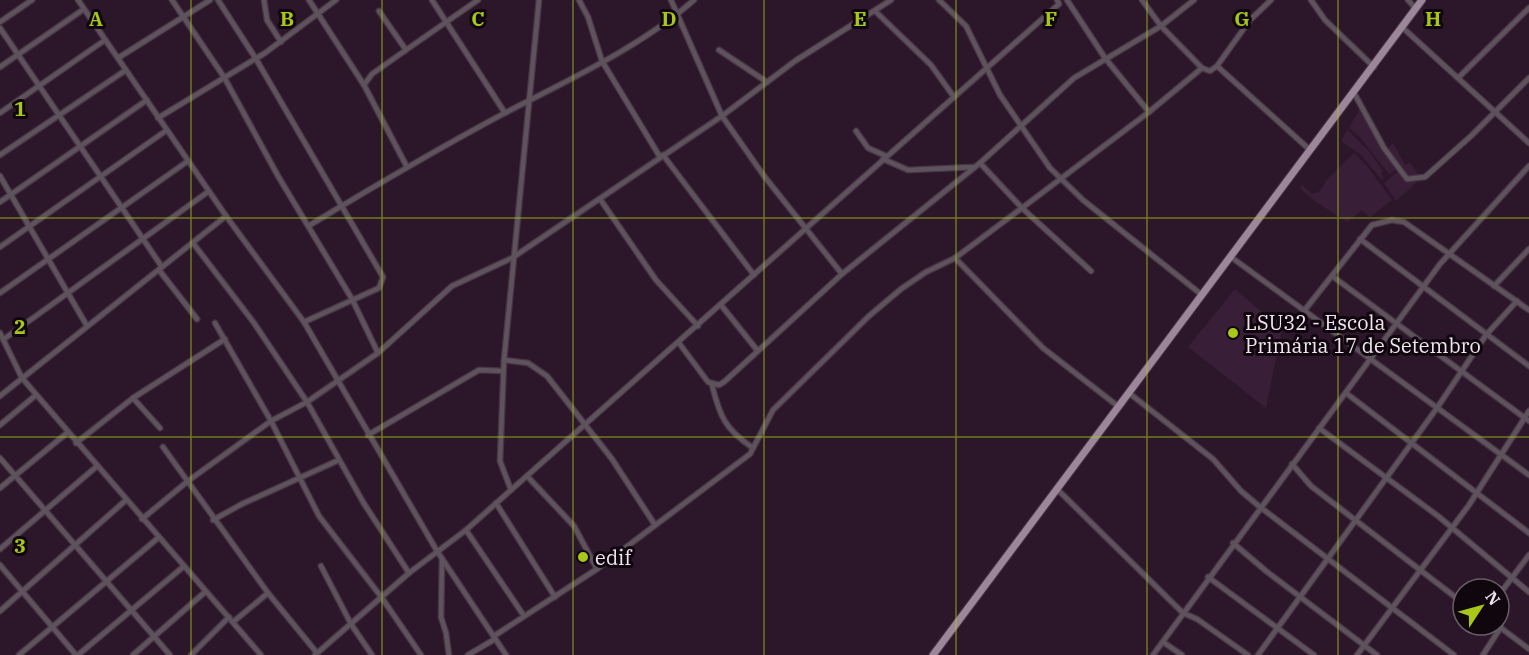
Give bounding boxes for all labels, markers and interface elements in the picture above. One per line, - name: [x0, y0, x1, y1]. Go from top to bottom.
- text: A: [89, 5, 103, 32]
- text: B: [280, 5, 294, 32]
- text: C: [471, 5, 485, 32]
- text: D: [661, 5, 677, 32]
- text: E: [853, 5, 867, 32]
- text: F: [1045, 5, 1057, 32]
- text: G: [1234, 5, 1250, 32]
- text: H: [1425, 5, 1441, 32]
- text: 1: [14, 95, 26, 122]
- place label: LSU32 - Escola Primária 17 de Setembro: [1245, 309, 1481, 359]
- text: 2: [14, 313, 26, 340]
- marker: LSU32 - Escola Primária 17 de Setembro: [1226, 326, 1240, 340]
- text: 3: [14, 532, 26, 559]
- place label: edif: [595, 544, 632, 571]
- marker: edif: [576, 550, 590, 564]
- north arrow: [1451, 577, 1511, 637]
- text: N: [1481, 587, 1505, 609]

